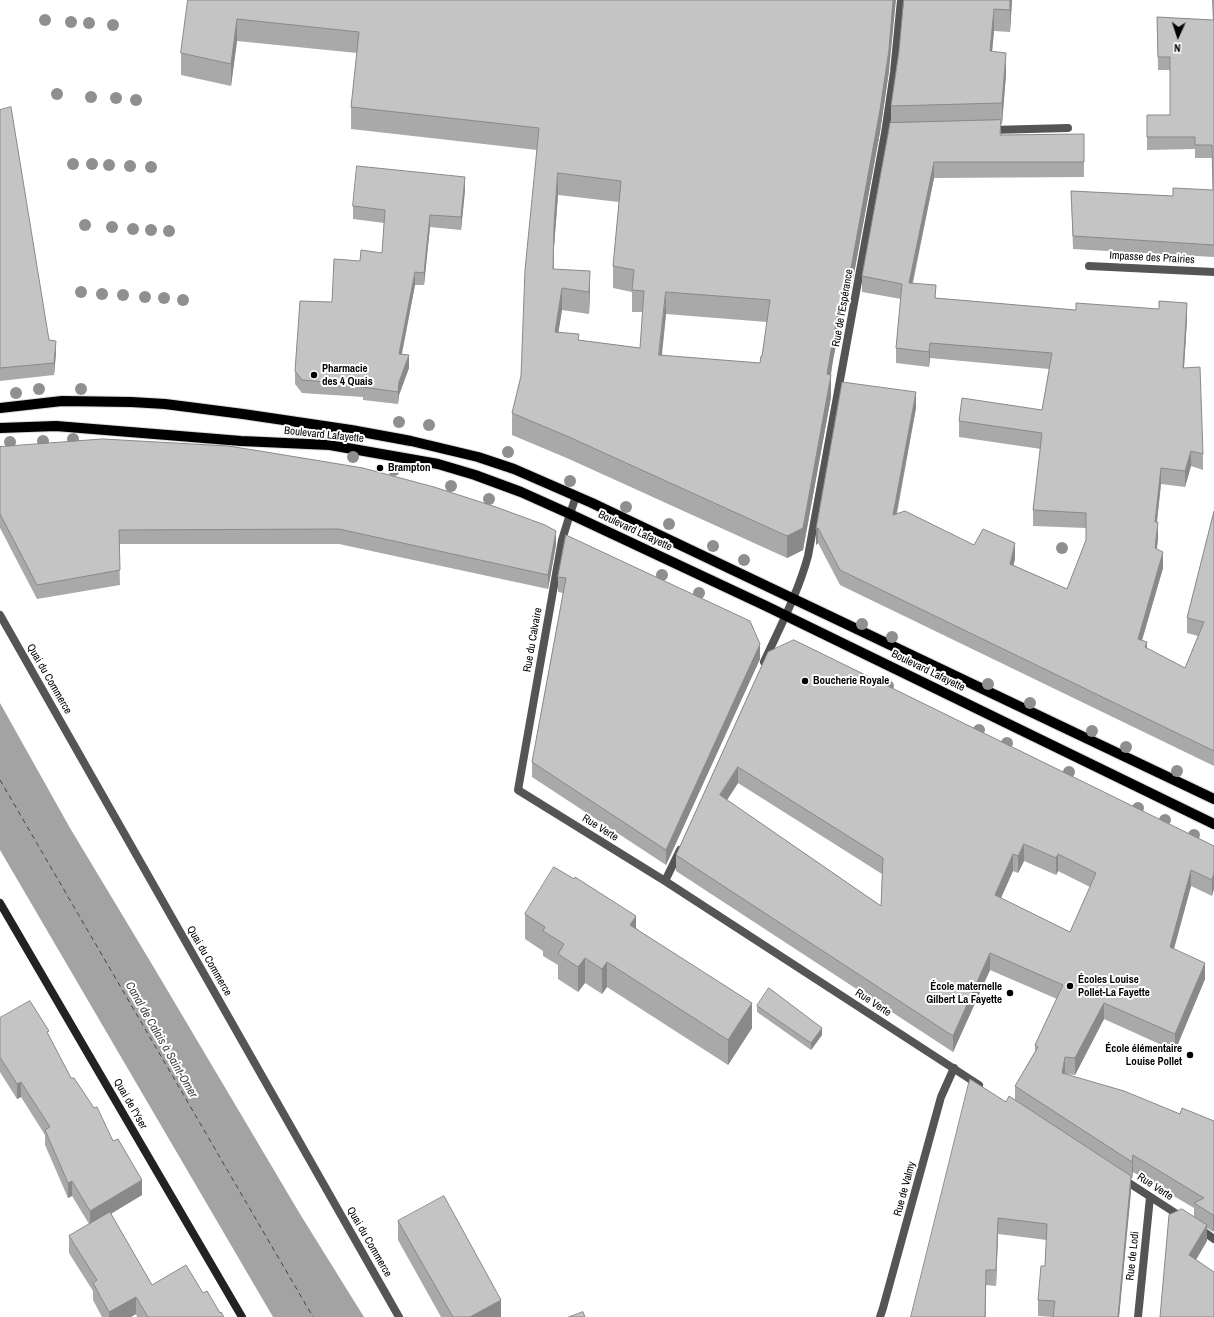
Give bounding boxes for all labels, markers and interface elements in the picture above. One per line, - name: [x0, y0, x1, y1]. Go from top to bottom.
- north arrow: [1158, 16, 1198, 56]
- text: N: [1174, 41, 1181, 55]
- street label: Impasse des Prairies: [1109, 249, 1195, 267]
- street label: Rue de l'Espérance: [830, 268, 856, 348]
- place label: Pharmacie des 4 Quais: [322, 362, 373, 388]
- marker: Pharmacie des 4 Quais: [309, 370, 319, 380]
- street label: Boulevard Lafayette: [283, 424, 365, 446]
- place label: Brampton: [388, 461, 431, 475]
- marker: Brampton: [375, 463, 385, 473]
- street label: Boulevard Lafayette: [596, 508, 674, 554]
- street label: Rue du Calvaire: [521, 607, 545, 673]
- street label: Quai du Commerce: [24, 642, 74, 716]
- street label: Boulevard Lafayette: [889, 647, 967, 695]
- place label: Boucherie Royale: [813, 674, 889, 688]
- marker: Boucherie Royale: [800, 676, 810, 686]
- street label: Rue Verte: [579, 812, 621, 844]
- street label: Quai du Commerce: [184, 924, 234, 998]
- place label: Écoles Louise Pollet-La Fayette: [1078, 973, 1150, 999]
- water label: Canal de Calais à Saint-Omer: [122, 979, 200, 1101]
- place label: École maternelle Gilbert La Fayette: [926, 980, 1002, 1006]
- marker: Écoles Louise Pollet-La Fayette: [1065, 981, 1075, 991]
- street label: Rue Verte: [853, 987, 893, 1019]
- marker: École maternelle Gilbert La Fayette: [1005, 988, 1015, 998]
- place label: École élémentaire Louise Pollet: [1105, 1042, 1182, 1068]
- marker: École élémentaire Louise Pollet: [1185, 1050, 1195, 1060]
- street label: Quai de l'Yser: [110, 1076, 150, 1132]
- street label: Rue de Valmy: [891, 1160, 919, 1218]
- street label: Rue Verte: [1135, 1171, 1175, 1203]
- street label: Quai du Commerce: [344, 1205, 394, 1279]
- street label: Rue de Lodi: [1124, 1231, 1142, 1281]

